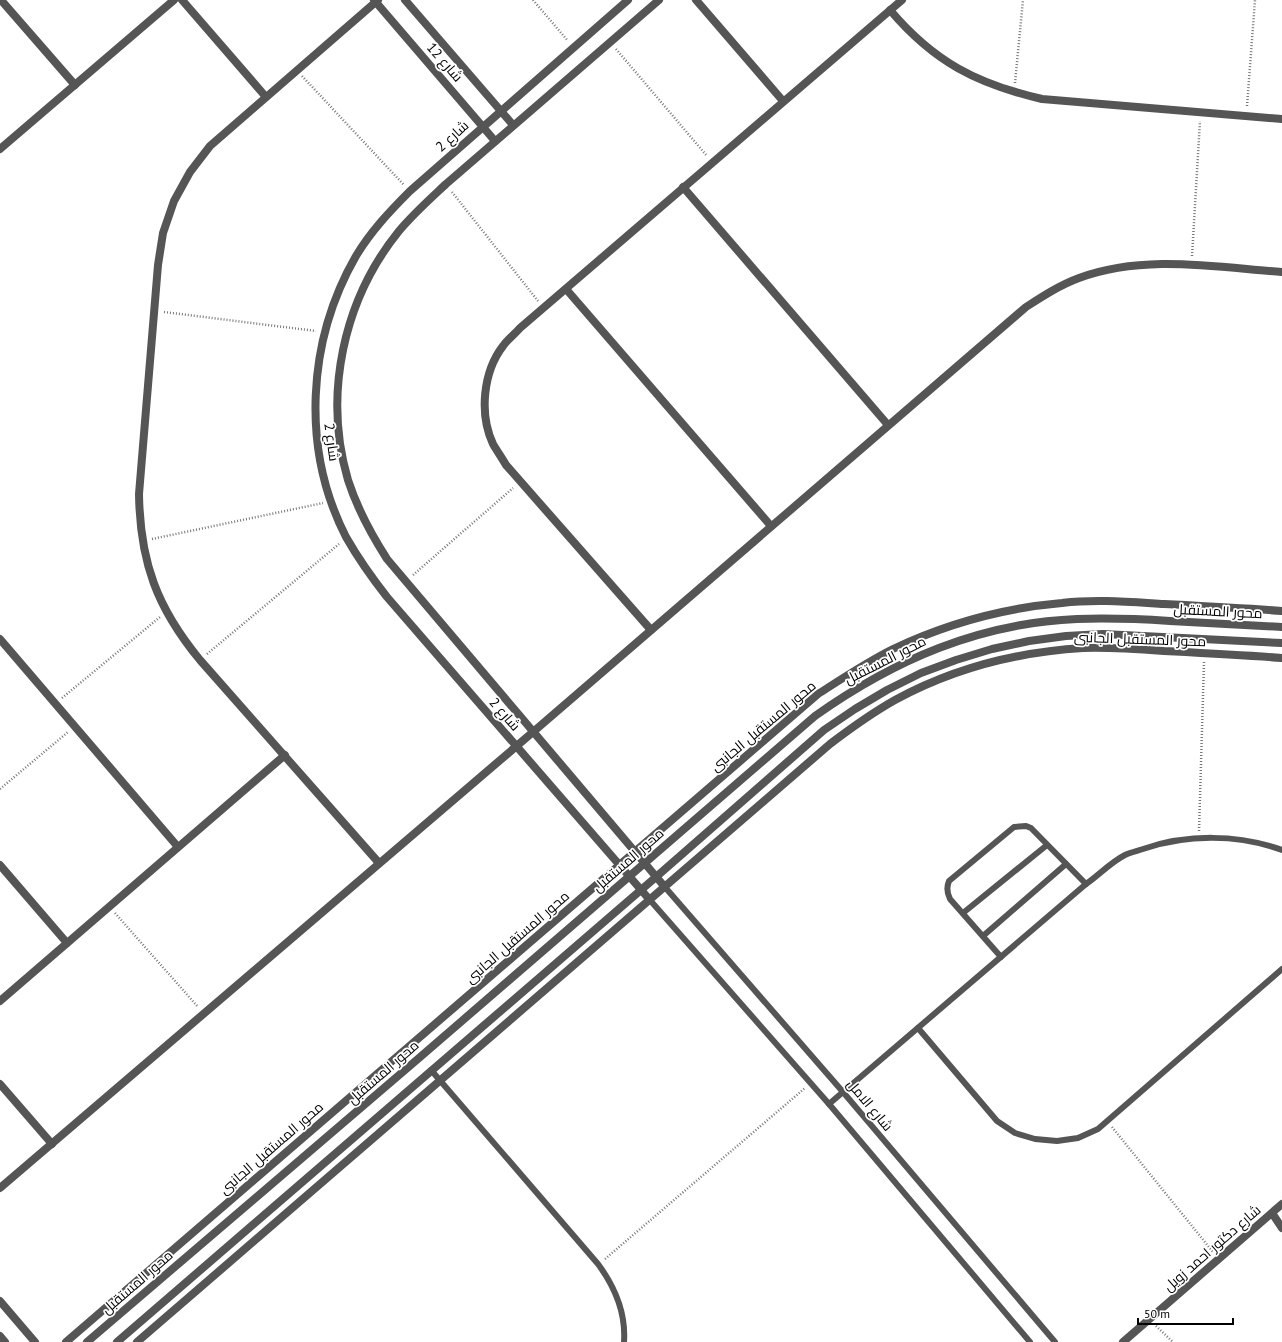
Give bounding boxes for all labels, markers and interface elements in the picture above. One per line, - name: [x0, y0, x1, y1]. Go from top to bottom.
- street label: شارع 12: [423, 39, 467, 85]
- street label: شارع 2: [432, 116, 472, 156]
- street label: شارع 2: [320, 422, 344, 462]
- street label: محور المستقبل: [1173, 600, 1263, 622]
- street label: محور المستقبل الجانبى: [1074, 628, 1206, 650]
- street label: محور المستقبل: [841, 632, 929, 688]
- street label: محور المستقبل الجانبى: [707, 677, 819, 775]
- street label: شارع 2: [486, 694, 524, 734]
- street label: محور المستقبل: [589, 824, 667, 896]
- street label: محور المستقبل الجانبى: [461, 887, 573, 987]
- street label: محور المستقبل: [344, 1036, 422, 1108]
- street label: شارع الامل: [843, 1075, 897, 1135]
- street label: محور المستقبل الجانبى: [215, 1098, 327, 1198]
- street label: شارع دكتور احمد زويل: [1160, 1201, 1264, 1295]
- street label: محور المستقبل: [98, 1246, 176, 1318]
- scale bar: [1138, 1300, 1233, 1326]
- text: 50 m: [1144, 1306, 1170, 1321]

